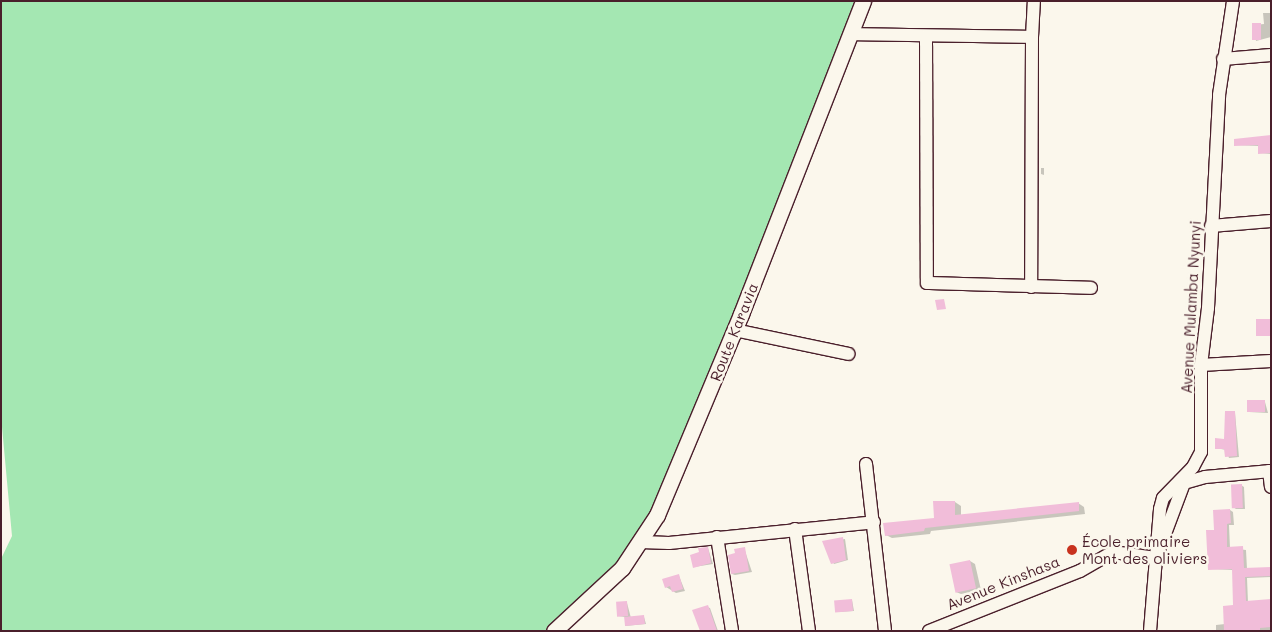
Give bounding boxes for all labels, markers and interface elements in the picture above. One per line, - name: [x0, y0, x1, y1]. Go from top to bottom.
- street label: Avenue Mulamba Nyunyi: [1177, 220, 1205, 394]
- street label: Route Karavia: [706, 280, 762, 384]
- place label: École primaire Mont des oliviers: [1082, 532, 1207, 567]
- marker: École primaire Mont des oliviers: [1066, 544, 1078, 556]
- street label: Avenue Kinshasa: [944, 552, 1062, 614]

